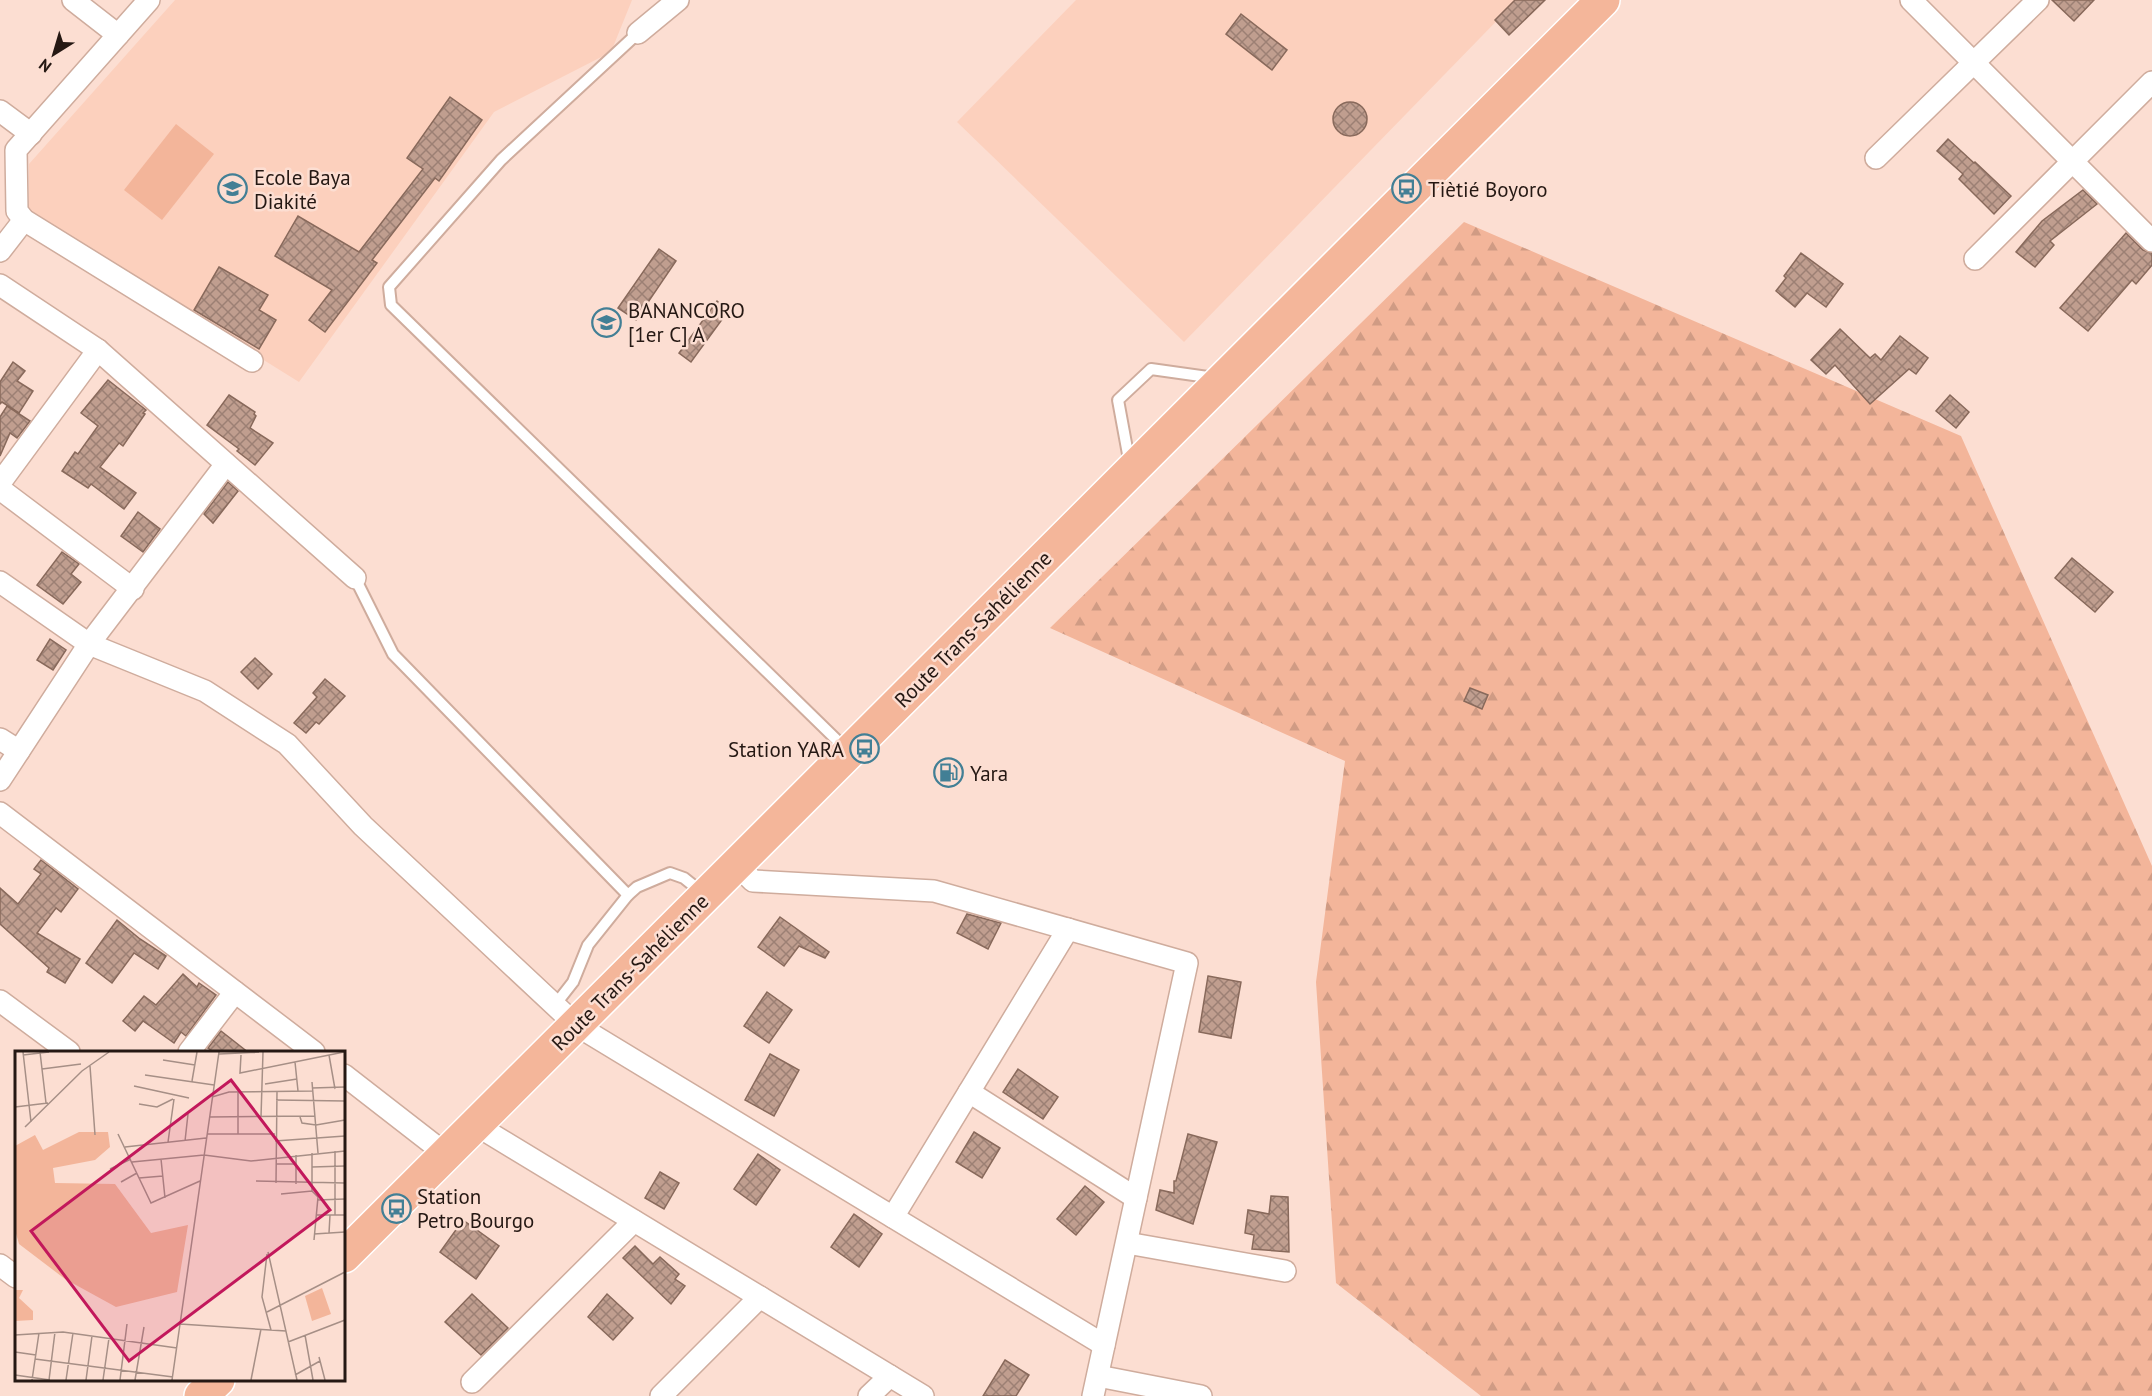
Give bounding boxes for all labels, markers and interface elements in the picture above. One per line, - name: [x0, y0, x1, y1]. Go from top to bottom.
- north arrow: [24, 24, 84, 84]
- text: N: [35, 55, 55, 77]
- place label: Ecole Baya Diakité: [254, 164, 351, 215]
- school or university icon: Ecole Baya Diakité: [217, 173, 249, 205]
- bus stop icon: Tiètié Boyoro: [1391, 173, 1423, 205]
- place label: Tiètié Boyoro: [1428, 176, 1547, 203]
- place label: BANANCORO [1er C] A: [628, 297, 745, 348]
- school or university icon: BANANCORO [1er C] A: [591, 306, 623, 338]
- street label: Route Trans-Sahélienne: [889, 545, 1057, 713]
- bus stop icon: Station YARA: [849, 733, 881, 765]
- place label: Station YARA: [728, 736, 845, 763]
- fuel station icon: Yara: [933, 757, 965, 789]
- place label: Yara: [970, 760, 1008, 787]
- street label: Route Trans-Sahélienne: [546, 888, 714, 1056]
- inset map: [15, 1051, 345, 1381]
- place label: Station Petro Bourgo: [417, 1183, 534, 1234]
- bus stop icon: Station Petro Bourgo: [380, 1192, 412, 1224]

